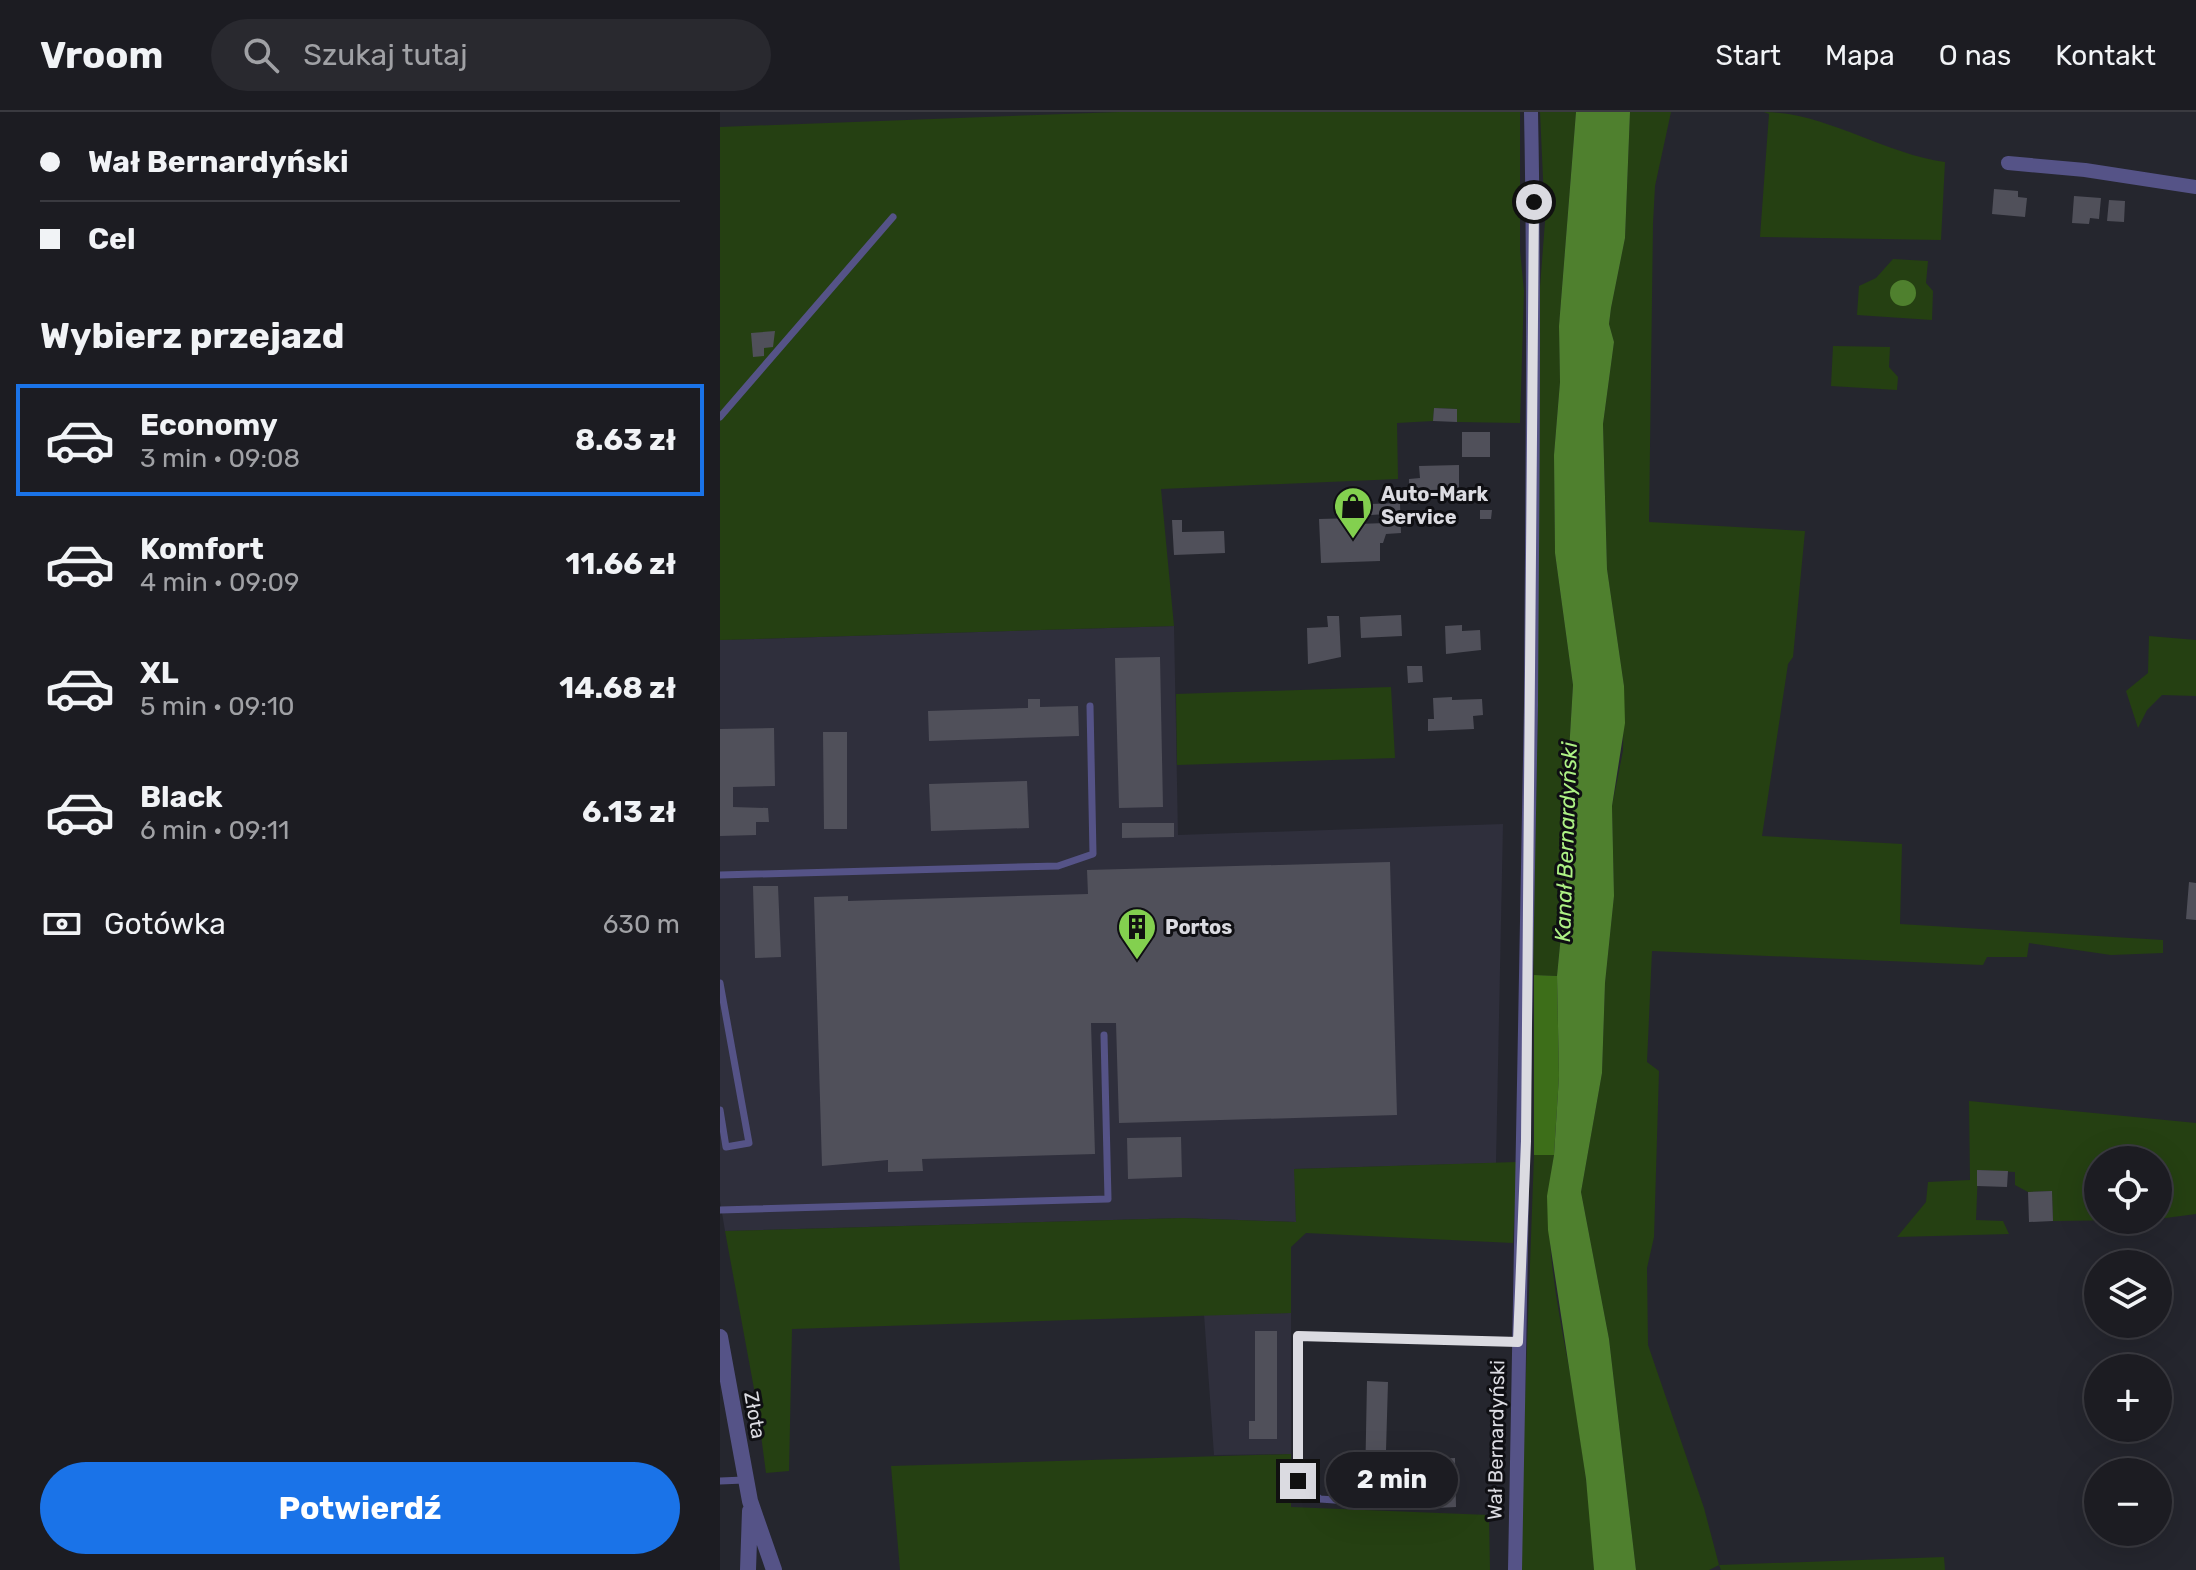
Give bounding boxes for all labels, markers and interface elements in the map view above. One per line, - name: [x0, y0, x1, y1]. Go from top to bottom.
- search box: [211, 19, 771, 91]
- text: Vroom: [40, 32, 163, 78]
- icon: search: [239, 33, 283, 77]
- text: Szukaj tutaj: [303, 37, 468, 73]
- text: Start: [1716, 39, 1781, 72]
- text: Mapa: [1825, 39, 1895, 72]
- text: O nas: [1939, 39, 2011, 72]
- text: Kontakt: [2055, 39, 2156, 72]
- text: Wał Bernardyński: [88, 144, 349, 180]
- route start: [1516, 184, 1552, 220]
- text: Cel: [88, 221, 135, 257]
- text: Wybierz przejazd: [40, 314, 345, 357]
- icon: car: [44, 404, 116, 476]
- text: Economy: [140, 407, 278, 443]
- text: 8.63 zł: [575, 422, 676, 458]
- text: 3 min · 09:08: [140, 443, 300, 474]
- place label: Auto-Mark Service: [1381, 482, 1488, 529]
- shop icon: Auto-Mark Service: [1332, 485, 1374, 540]
- icon: car: [44, 528, 116, 600]
- text: Komfort: [140, 531, 264, 567]
- text: 11.66 zł: [565, 546, 676, 582]
- text: 4 min · 09:09: [140, 567, 300, 598]
- icon: car: [44, 652, 116, 724]
- text: XL: [140, 655, 179, 691]
- text: 14.68 zł: [559, 670, 676, 706]
- text: 5 min · 09:10: [140, 691, 295, 722]
- water label: Kanał Bernardyński: [1549, 741, 1583, 942]
- icon: car: [44, 776, 116, 848]
- text: Black: [140, 779, 223, 815]
- text: 6.13 zł: [582, 794, 676, 830]
- text: 6 min · 09:11: [140, 815, 289, 846]
- icon: cash: [40, 902, 84, 946]
- text: Gotówka: [104, 906, 226, 942]
- building icon: Portos: [1116, 906, 1158, 961]
- text: 630 m: [603, 909, 680, 940]
- place label: Portos: [1165, 915, 1232, 939]
- map controls: [2084, 1146, 2172, 1546]
- button: locate: [2084, 1146, 2172, 1234]
- button: layers: [2084, 1250, 2172, 1338]
- button: +: [2084, 1354, 2172, 1442]
- street label: Wał Bernardyński: [1483, 1360, 1509, 1520]
- street label: Złota: [739, 1389, 771, 1441]
- callout: 2 min: [1326, 1453, 1458, 1509]
- button: −: [2084, 1458, 2172, 1546]
- button: Potwierdź: [40, 1462, 680, 1554]
- route end: [1280, 1463, 1316, 1499]
- text: 2 min: [1357, 1464, 1427, 1495]

